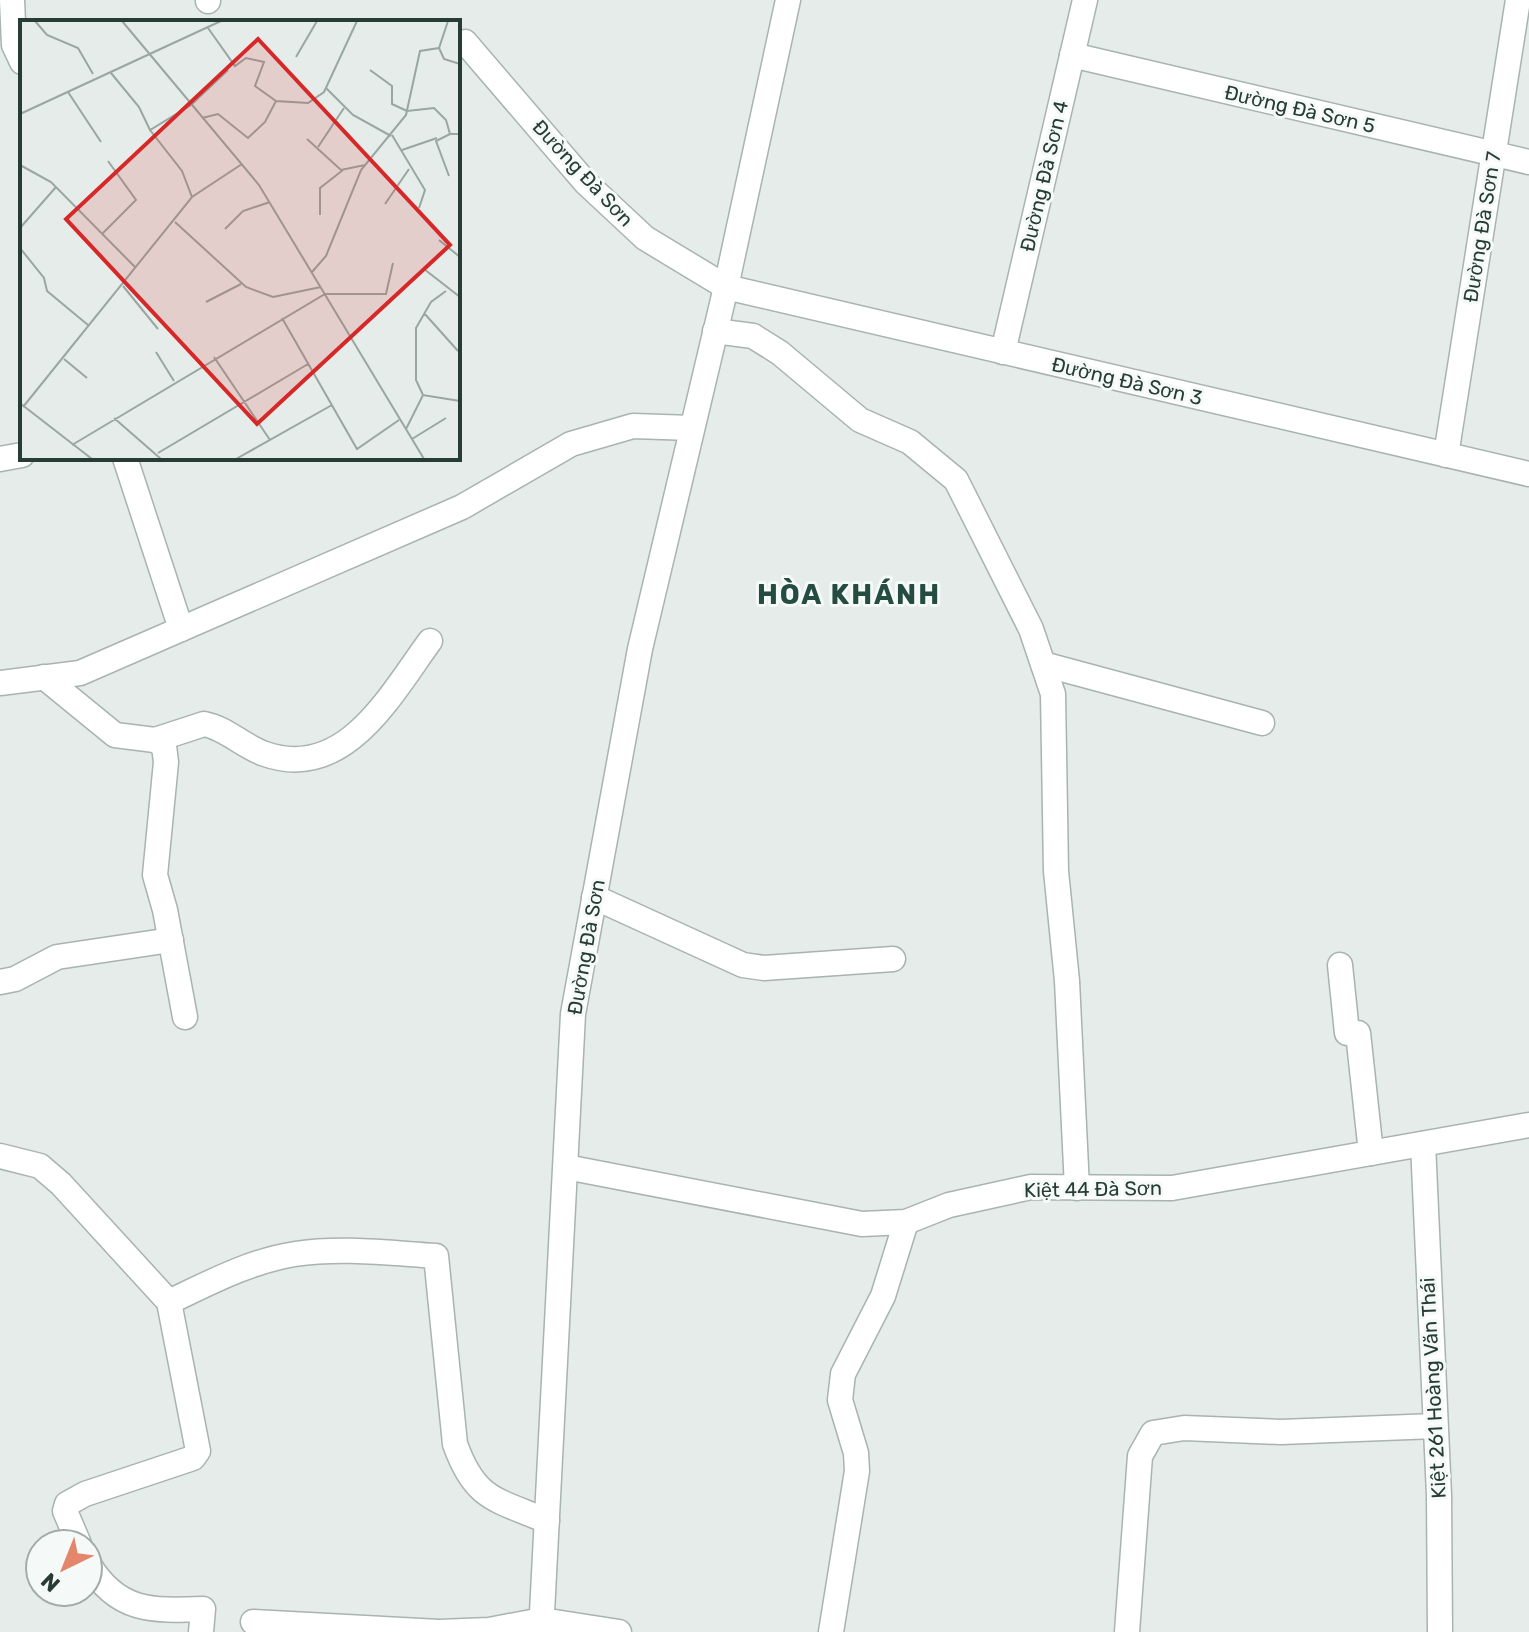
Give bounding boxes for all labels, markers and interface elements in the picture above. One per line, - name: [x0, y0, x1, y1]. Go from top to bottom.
- inset map: [20, 20, 460, 460]
- street label: Đường Đà Sơn 5: [1222, 80, 1378, 138]
- street label: Đường Đà Sơn 4: [1015, 98, 1073, 254]
- street label: Đường Đà Sơn: [528, 115, 638, 231]
- street label: Đường Đà Sơn 7: [1458, 150, 1506, 304]
- street label: Đường Đà Sơn 3: [1049, 352, 1205, 410]
- district label: HÒA KHÁNH: [757, 578, 941, 611]
- street label: Đường Đà Sơn: [562, 877, 610, 1017]
- street label: Kiệt 44 Đà Sơn: [1024, 1176, 1162, 1202]
- street label: Kiệt 261 Hoàng Văn Thái: [1415, 1277, 1451, 1499]
- north arrow: [24, 1528, 104, 1608]
- text: N: [36, 1567, 66, 1598]

